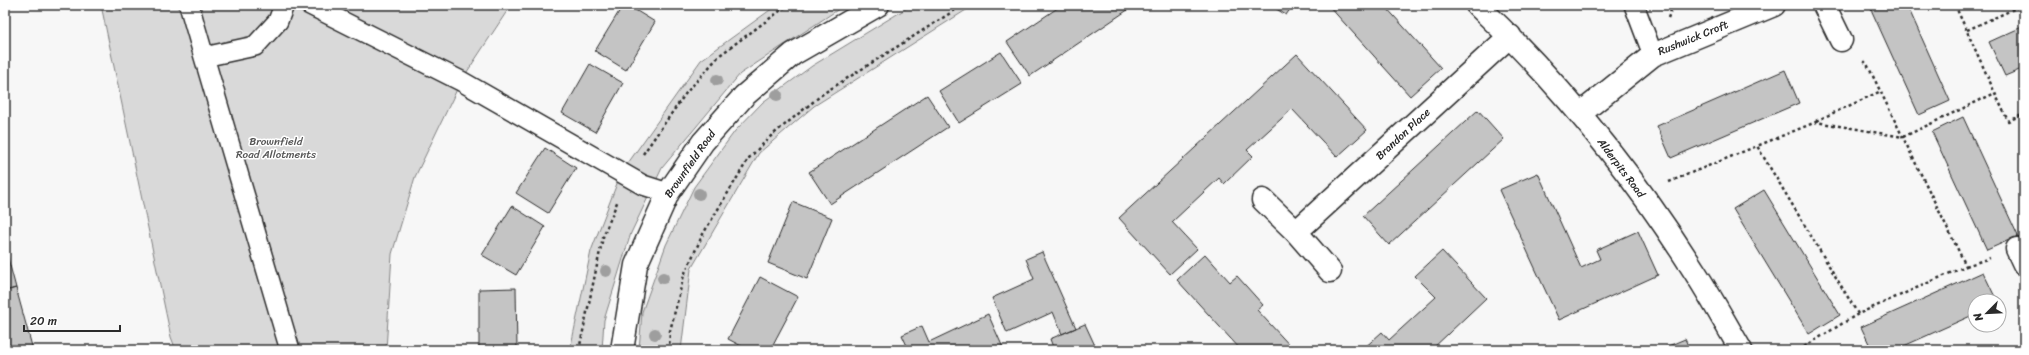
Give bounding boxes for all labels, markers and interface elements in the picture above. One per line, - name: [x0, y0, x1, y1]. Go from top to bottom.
- street label: Rushwick Croft: [1655, 15, 1732, 61]
- street label: Brandon Place: [1371, 103, 1435, 165]
- street label: Brownfield Road: [659, 125, 721, 202]
- park label: Brownfield Road Allotments: [236, 132, 317, 164]
- street label: Alderpits Road: [1592, 133, 1651, 203]
- north arrow: [1967, 293, 2007, 333]
- scale bar: [24, 307, 120, 333]
- text: N: [1968, 309, 1989, 325]
- text: 20 m: [30, 310, 57, 332]

